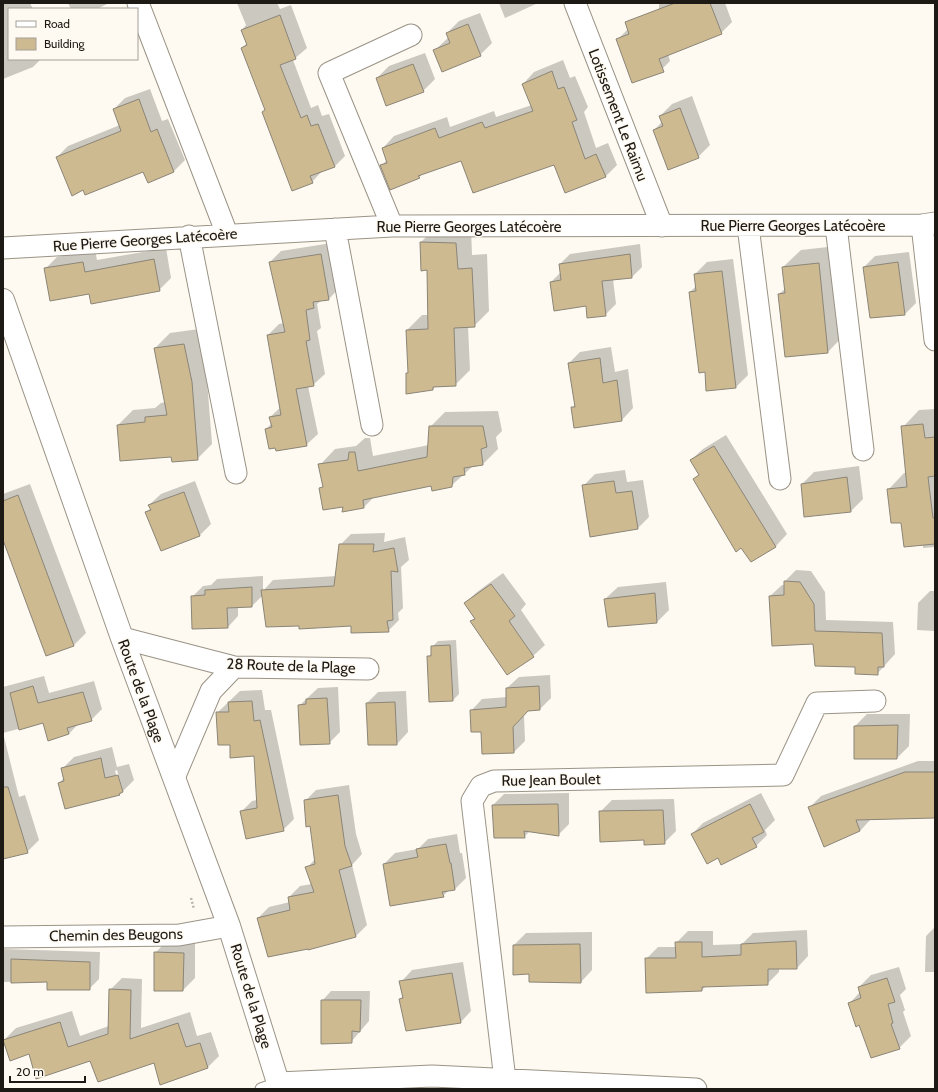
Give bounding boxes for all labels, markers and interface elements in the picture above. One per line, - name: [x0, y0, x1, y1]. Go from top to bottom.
- legend: [8, 8, 138, 60]
- text: Road: [44, 16, 70, 31]
- text: Building: [44, 36, 86, 51]
- street label: Lotissement Le Raimu: [584, 46, 652, 184]
- street label: Rue Pierre Georges Latécoère: [701, 217, 886, 235]
- street label: Rue Pierre Georges Latécoère: [377, 218, 562, 236]
- street label: Rue Pierre Georges Latécoère: [52, 225, 238, 255]
- street label: Route de la Plage: [114, 637, 168, 746]
- street label: 28 Route de la Plage: [226, 655, 356, 677]
- street label: Rue Jean Boulet: [501, 770, 601, 790]
- street label: Chemin des Beugons: [49, 925, 183, 945]
- street label: Route de la Plage: [226, 941, 276, 1051]
- scale bar: [10, 1058, 85, 1084]
- text: 20 m: [16, 1064, 44, 1079]

